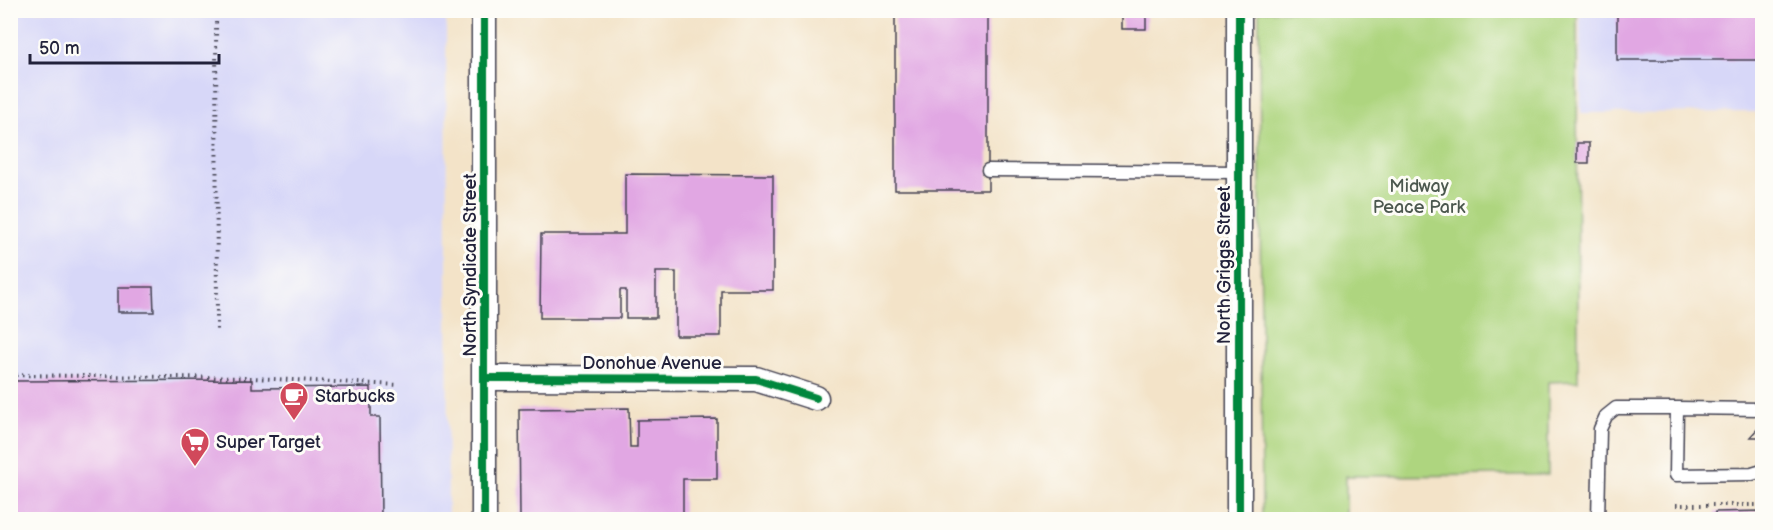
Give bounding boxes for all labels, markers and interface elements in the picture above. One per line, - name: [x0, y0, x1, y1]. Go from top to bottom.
- scale bar: [30, 27, 219, 65]
- text: 50 m: [39, 38, 80, 59]
- street label: North Syndicate Street: [460, 173, 481, 357]
- park label: Midway Peace Park: [1373, 176, 1466, 218]
- street label: North Griggs Street: [1214, 185, 1235, 344]
- street label: Donohue Avenue: [582, 353, 722, 374]
- cafe icon: Starbucks: [278, 380, 310, 422]
- place label: Starbucks: [315, 386, 395, 407]
- supermarket icon: Super Target: [179, 426, 211, 468]
- place label: Super Target: [216, 432, 321, 453]

